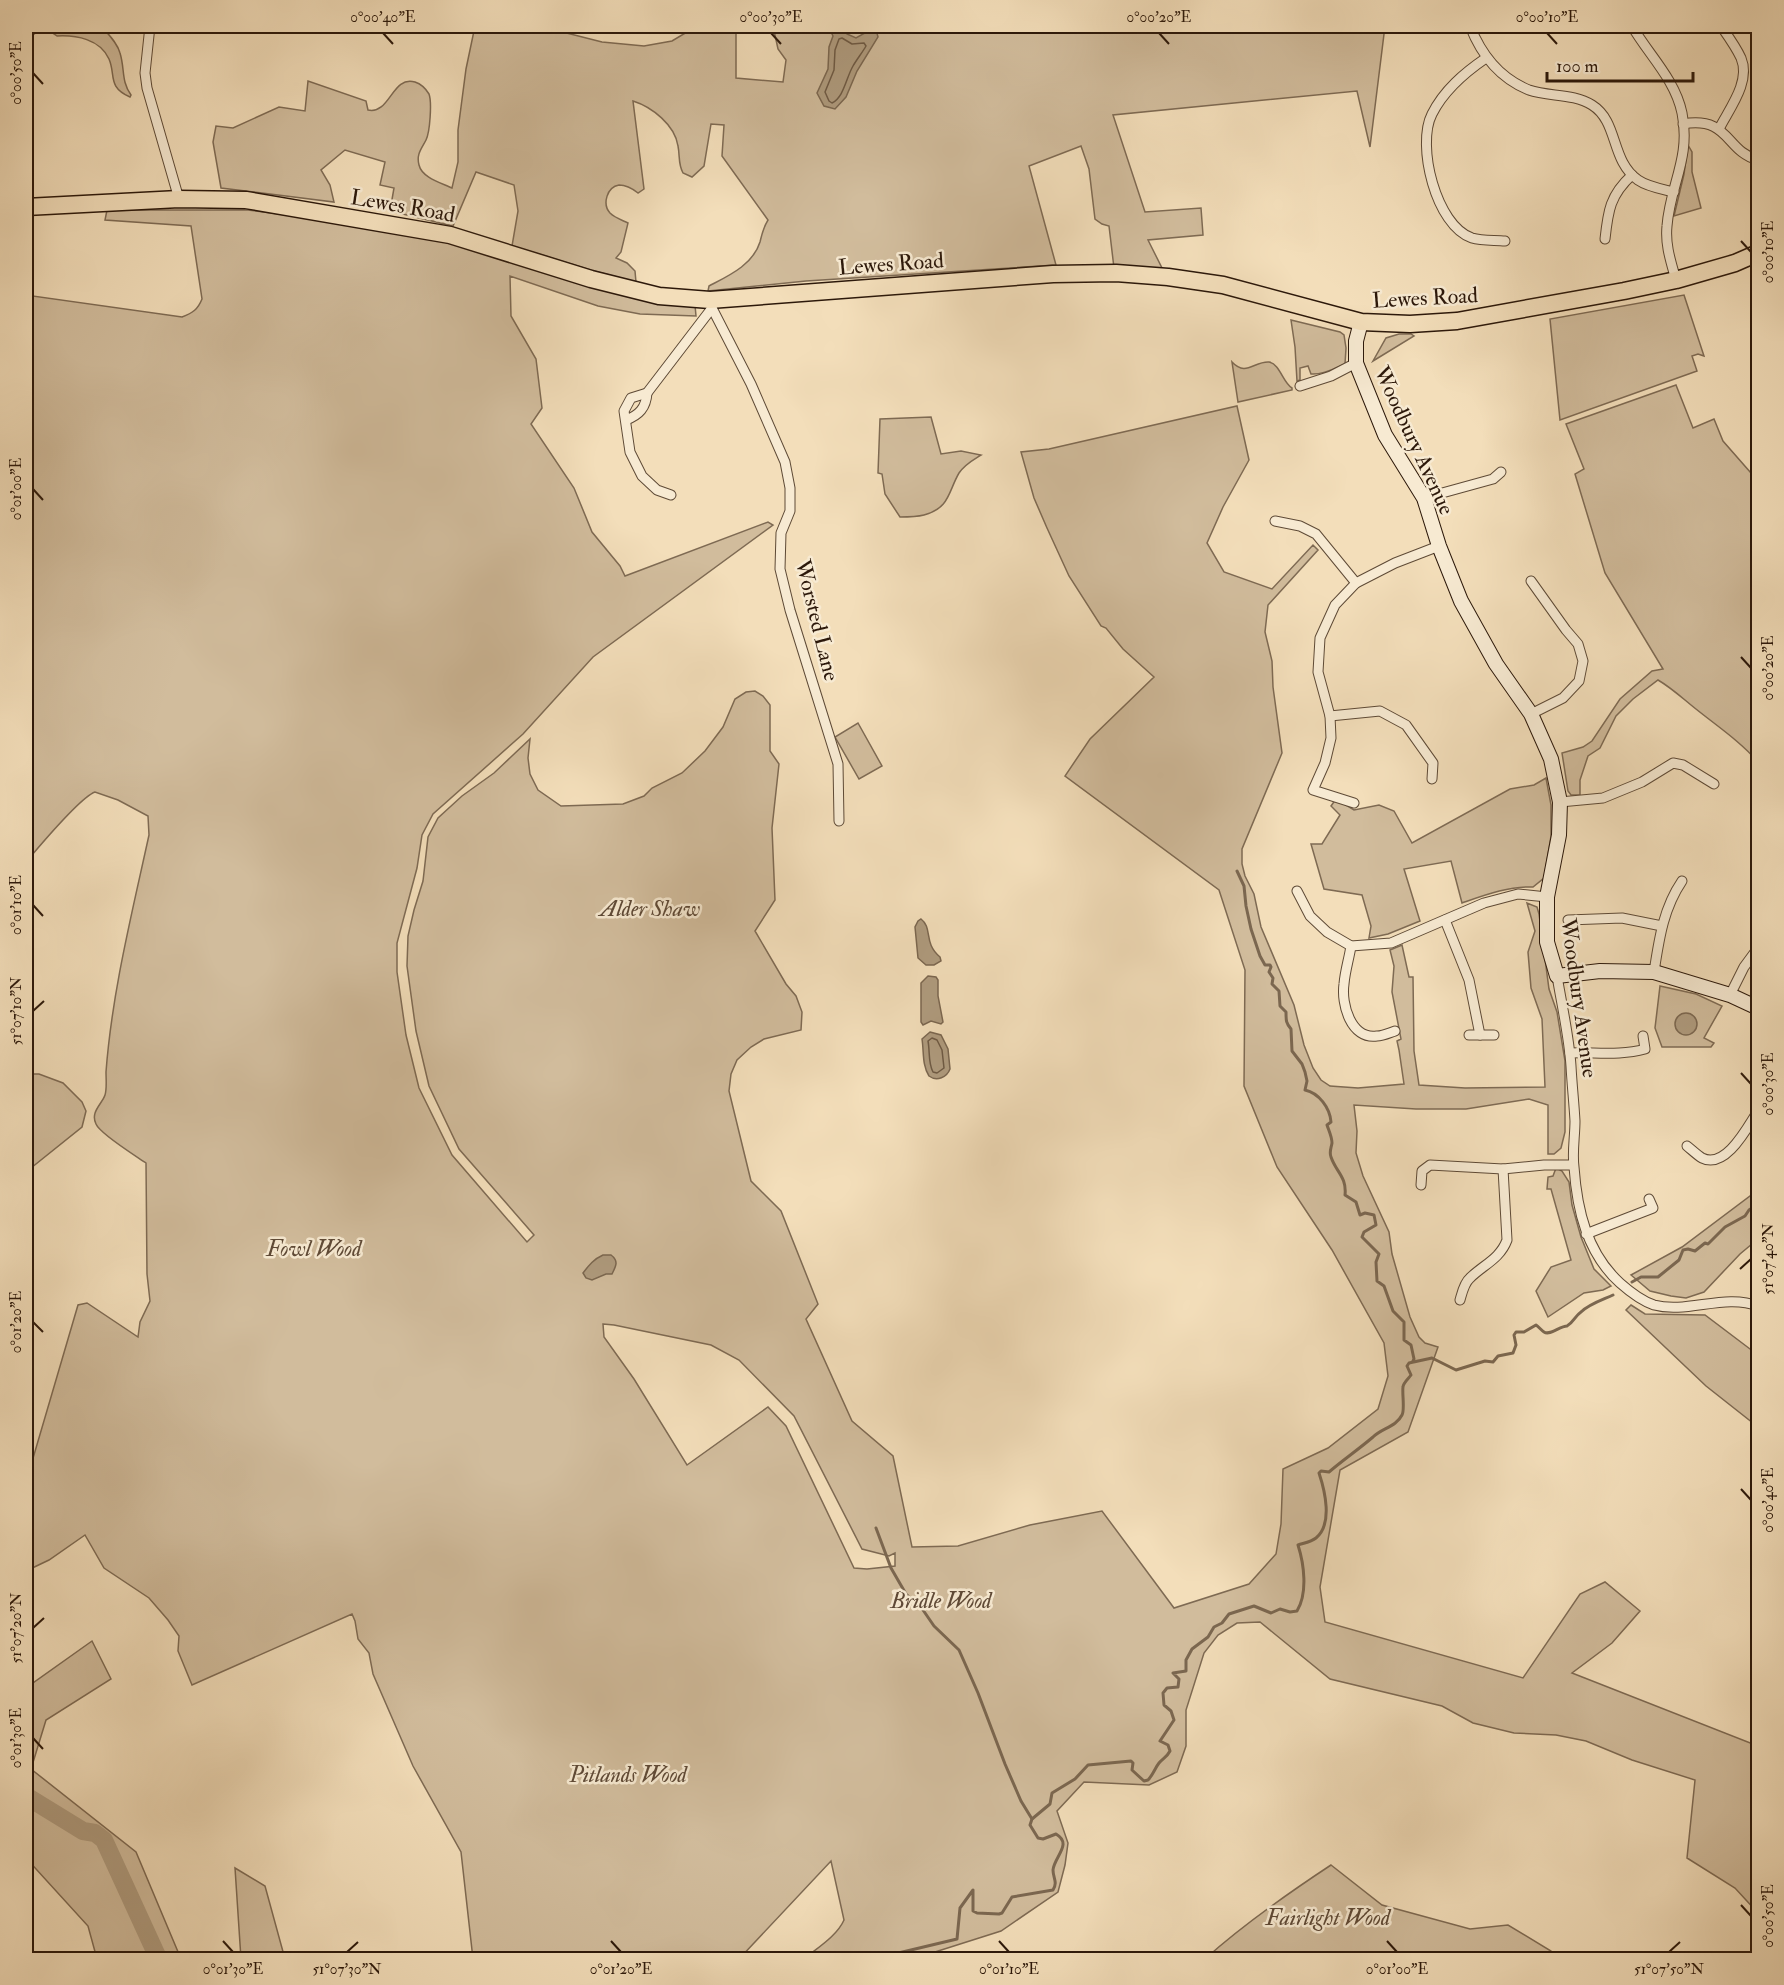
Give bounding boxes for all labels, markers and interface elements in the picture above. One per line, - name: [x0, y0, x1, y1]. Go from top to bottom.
- text: 0°00'40"E: [350, 8, 416, 27]
- text: 0°00'30"E: [739, 8, 803, 27]
- text: 0°00'20"E: [1127, 8, 1192, 27]
- text: 0°00'10"E: [1516, 8, 1578, 27]
- text: 0°00'50"E: [7, 41, 26, 105]
- scale bar: [1547, 45, 1692, 83]
- text: 100 m: [1556, 55, 1599, 78]
- street label: Lewes Road: [348, 183, 458, 229]
- text: 0°00'10"E: [1759, 221, 1778, 283]
- street label: Lewes Road: [837, 246, 945, 282]
- street label: Lewes Road: [1371, 281, 1479, 315]
- street label: Woodbury Avenue: [1367, 361, 1461, 519]
- text: 0°01'00"E: [7, 458, 26, 520]
- street label: Worsted Lane: [788, 556, 846, 684]
- text: 0°00'20"E: [1759, 635, 1778, 700]
- text: 0°01'10"E: [7, 875, 26, 935]
- park label: Alder Shaw: [598, 895, 700, 923]
- street label: Woodbury Avenue: [1554, 916, 1604, 1080]
- text: 51°07'10"N: [7, 976, 26, 1045]
- text: 0°00'30"E: [1759, 1052, 1778, 1116]
- text: 51°07'40"N: [1759, 1223, 1778, 1295]
- park label: Fowl Wood: [266, 1235, 363, 1263]
- text: 0°01'20"E: [7, 1291, 26, 1353]
- text: 0°00'40"E: [1759, 1467, 1778, 1533]
- park label: Bridle Wood: [890, 1587, 993, 1615]
- text: 51°07'20"N: [7, 1592, 26, 1663]
- text: 0°01'30"E: [7, 1708, 26, 1768]
- park label: Pitlands Wood: [568, 1761, 689, 1789]
- text: 0°00'50"E: [1759, 1884, 1778, 1948]
- park label: Fairlight Wood: [1265, 1904, 1392, 1932]
- text: 0°01'30"E: [203, 1960, 263, 1979]
- text: 51°07'30"N: [312, 1960, 382, 1979]
- text: 0°01'20"E: [590, 1960, 652, 1979]
- text: 0°01'10"E: [979, 1960, 1039, 1979]
- text: 0°01'00"E: [1366, 1960, 1428, 1979]
- text: 51°07'50"N: [1634, 1960, 1704, 1979]

